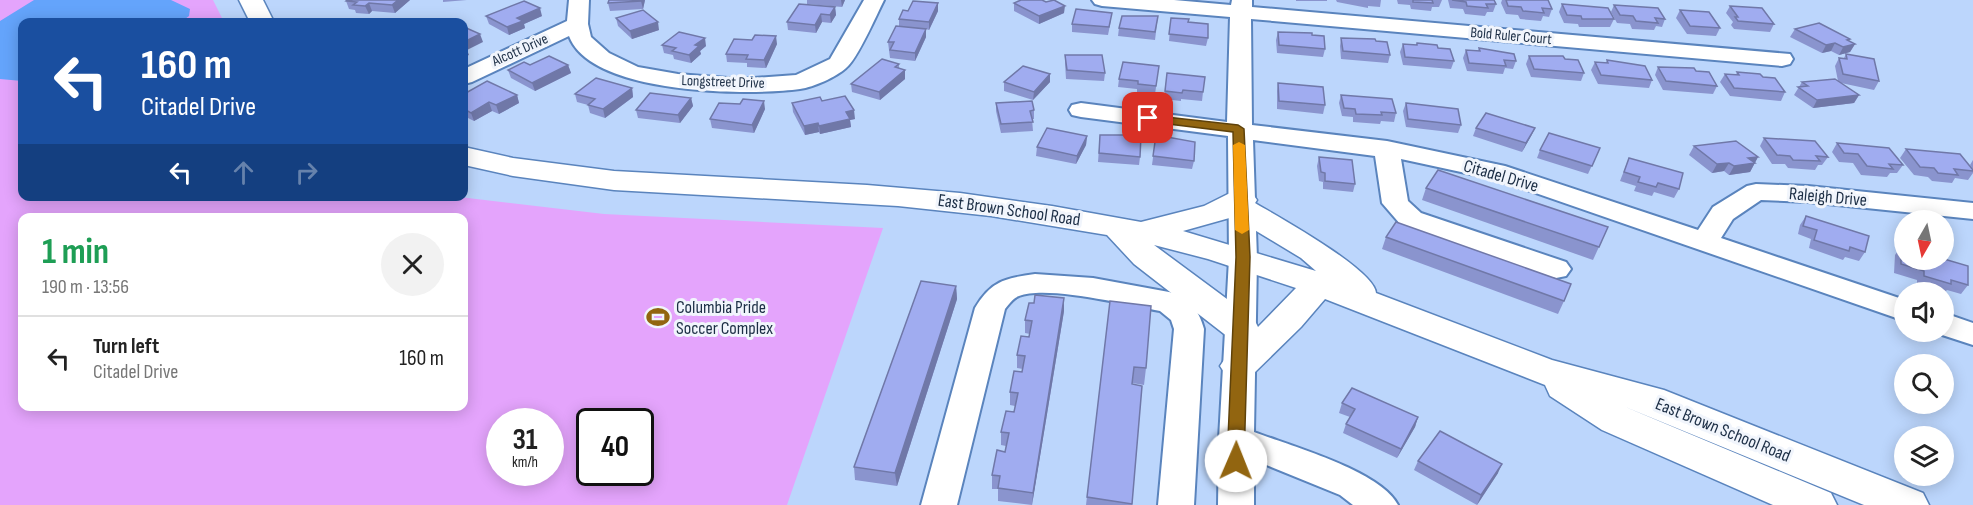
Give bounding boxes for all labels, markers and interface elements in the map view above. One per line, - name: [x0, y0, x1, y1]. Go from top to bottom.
- street label: Bold Ruler Court: [1469, 23, 1553, 49]
- street label: Alcott Drive: [488, 29, 551, 71]
- text: 160 m: [141, 40, 232, 91]
- icon: left: [42, 42, 120, 120]
- street label: Longstreet Drive: [681, 71, 765, 93]
- text: Citadel Drive: [141, 91, 256, 123]
- pin: [1122, 92, 1173, 143]
- icon: arrive: [1131, 101, 1164, 134]
- street label: Citadel Drive: [1461, 155, 1541, 197]
- icon: left: [164, 156, 197, 189]
- icon: ahead: [227, 156, 260, 189]
- icon: right: [290, 156, 323, 189]
- street label: Raleigh Drive: [1788, 183, 1868, 211]
- street label: East Brown School Road: [936, 190, 1082, 230]
- north arrow: [1894, 210, 1954, 270]
- map controls: [1894, 210, 1954, 486]
- text: 1 min: [42, 231, 109, 274]
- button: close: [381, 233, 444, 296]
- text: 190 m · 13:56: [42, 275, 129, 299]
- button: sound: [1894, 282, 1954, 342]
- place label: Columbia Pride Soccer Complex: [676, 297, 773, 339]
- sports icon: Columbia Pride Soccer Complex: [645, 304, 671, 330]
- text: Turn left: [93, 333, 159, 360]
- icon: left: [42, 342, 75, 375]
- text: 160 m: [399, 345, 444, 372]
- button: search: [1894, 354, 1954, 414]
- text: Citadel Drive: [93, 360, 178, 384]
- street label: East Brown School Road: [1652, 393, 1794, 467]
- speed limit sign: 40: [576, 408, 654, 486]
- text: 31: [512, 422, 538, 458]
- button: layers: [1894, 426, 1954, 486]
- position arrow: [1204, 429, 1268, 493]
- text: km/h: [512, 453, 538, 472]

